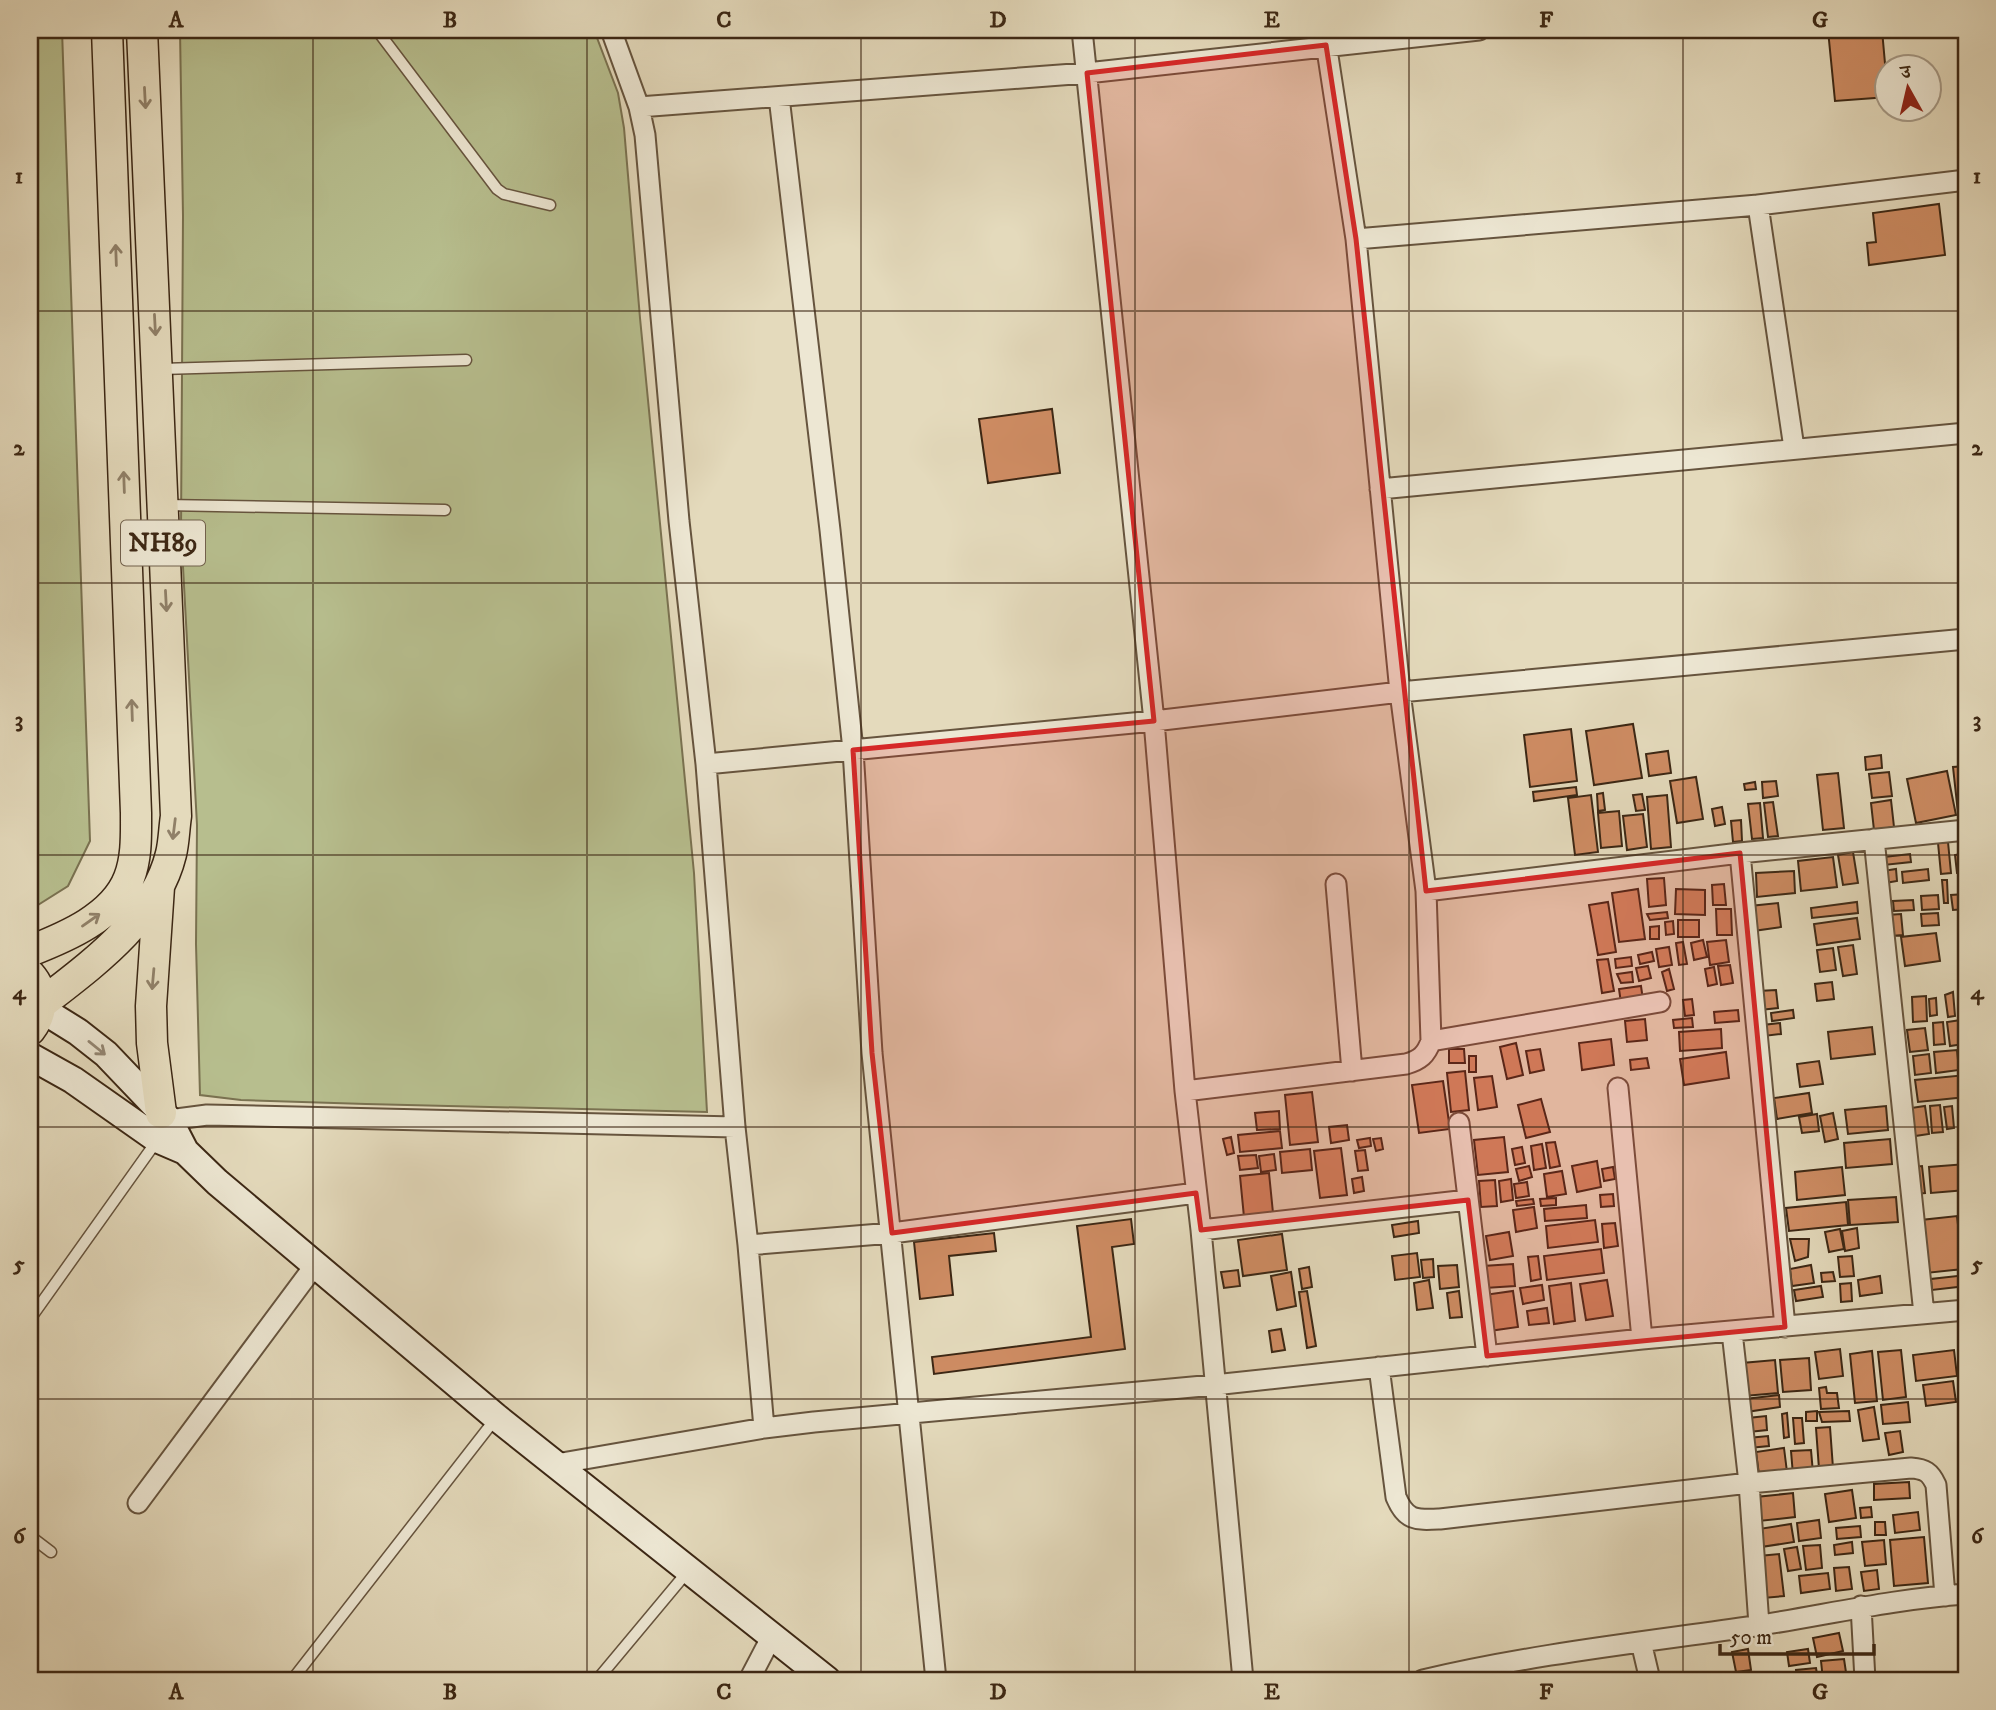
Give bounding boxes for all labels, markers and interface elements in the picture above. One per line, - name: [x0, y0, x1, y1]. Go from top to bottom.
- text: A: [168, 6, 185, 35]
- text: B: [443, 6, 457, 35]
- text: C: [716, 6, 732, 35]
- text: D: [989, 6, 1007, 35]
- text: E: [1264, 6, 1280, 35]
- text: F: [1539, 6, 1554, 35]
- text: G: [1812, 6, 1828, 35]
- north arrow: [1874, 52, 1944, 122]
- text: उ: [1897, 60, 1914, 85]
- one-way arrow: [138, 86, 151, 109]
- text: 1: [15, 162, 23, 191]
- text: 1: [1973, 162, 1981, 191]
- one-way arrow: [109, 244, 122, 267]
- one-way arrow: [148, 313, 161, 336]
- text: 2: [13, 434, 25, 463]
- text: 2: [1971, 434, 1983, 463]
- one-way arrow: [118, 471, 131, 494]
- road number: NH89: [121, 520, 205, 566]
- one-way arrow: [160, 590, 173, 612]
- one-way arrow: [126, 698, 139, 721]
- text: 3: [15, 706, 23, 735]
- text: 3: [1973, 706, 1981, 735]
- one-way arrow: [168, 817, 181, 839]
- one-way arrow: [81, 913, 100, 927]
- one-way arrow: [146, 967, 159, 990]
- text: 4: [12, 978, 27, 1007]
- text: 4: [1970, 978, 1985, 1007]
- one-way arrow: [88, 1040, 106, 1055]
- text: 5: [12, 1250, 25, 1279]
- text: 5: [1970, 1250, 1983, 1279]
- text: 6: [13, 1522, 27, 1551]
- text: 6: [1971, 1522, 1985, 1551]
- scale bar: [1720, 1612, 1874, 1656]
- text: 50 m: [1730, 1625, 1772, 1651]
- text: A: [168, 1678, 185, 1707]
- text: B: [443, 1678, 457, 1707]
- text: C: [716, 1678, 732, 1707]
- text: D: [989, 1678, 1007, 1707]
- text: E: [1264, 1678, 1280, 1707]
- text: F: [1539, 1678, 1554, 1707]
- text: G: [1812, 1678, 1828, 1707]

